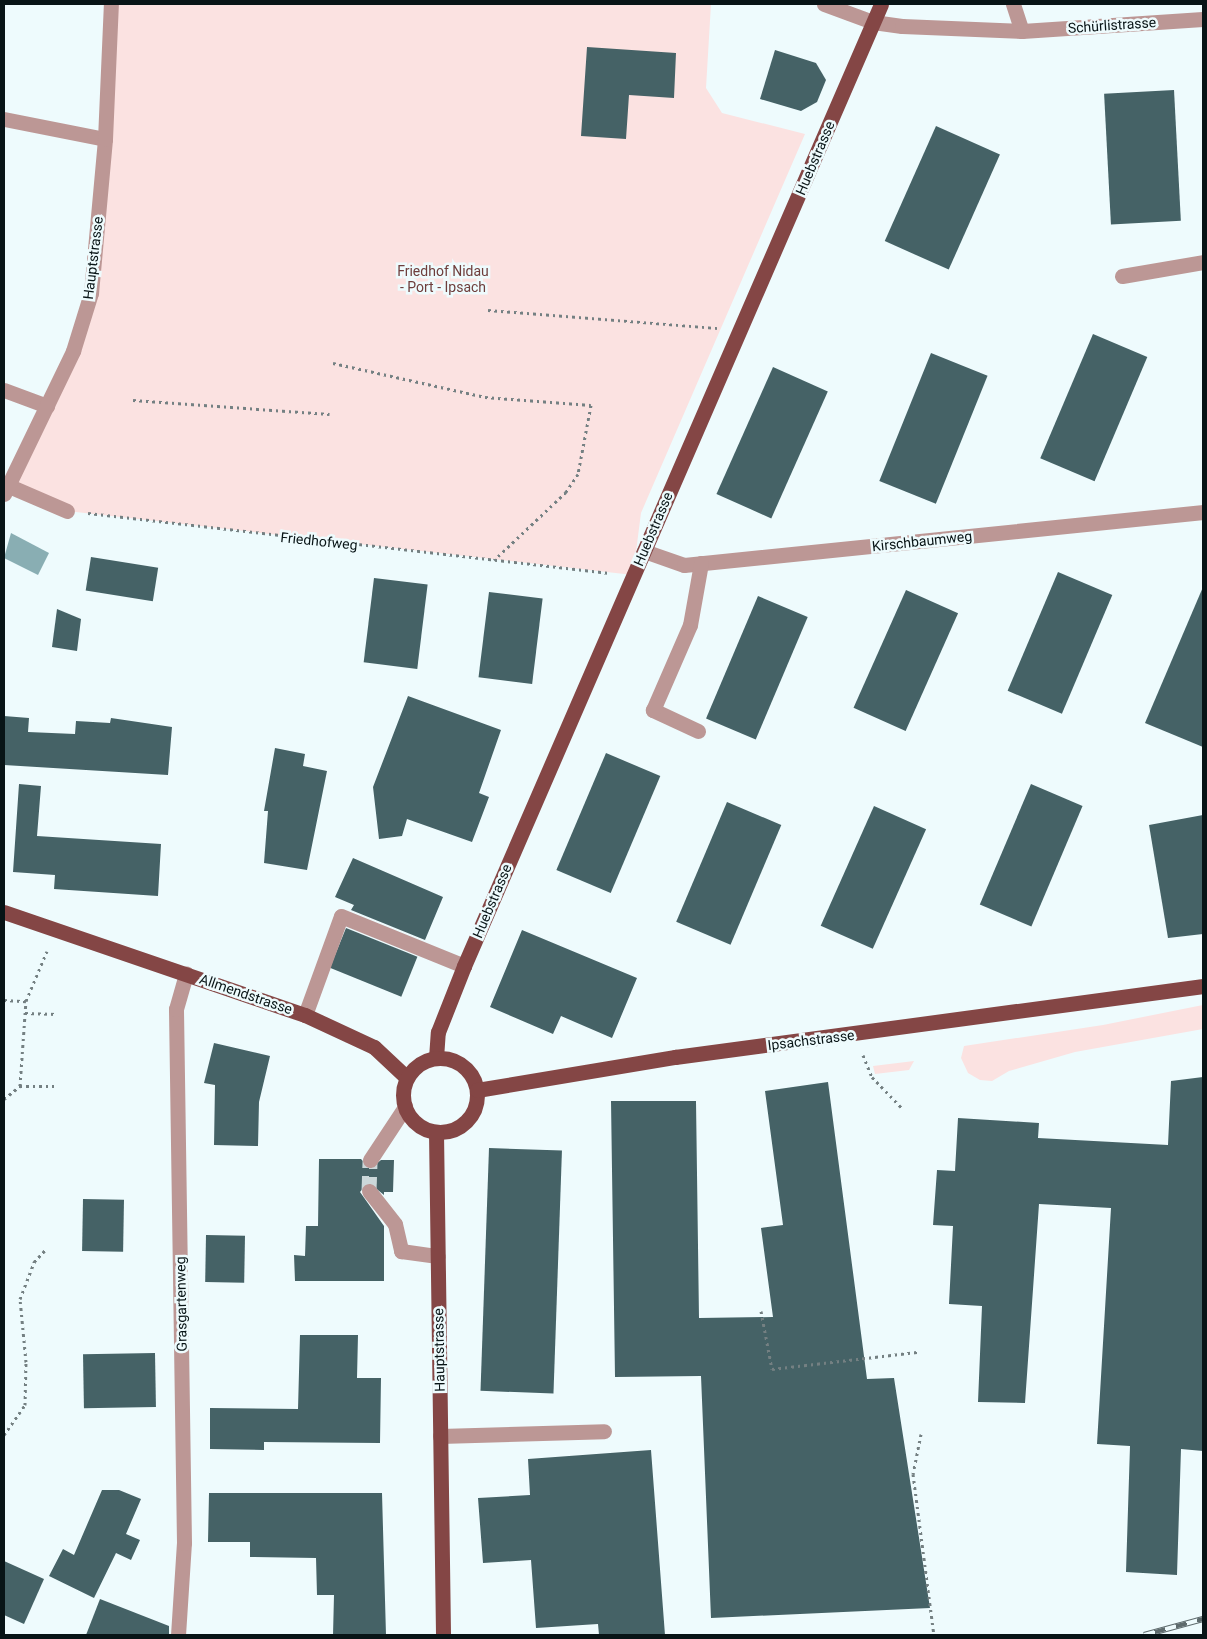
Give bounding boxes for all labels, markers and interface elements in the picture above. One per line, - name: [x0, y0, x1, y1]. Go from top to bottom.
- street label: Schürlistrasse: [1067, 14, 1157, 36]
- street label: Huebstrasse: [792, 118, 838, 198]
- street label: Hauptstrasse: [80, 216, 106, 300]
- park label: Friedhof Nidau - Port - Ipsach: [397, 263, 489, 296]
- street label: Huebstrasse: [630, 489, 676, 569]
- street label: Kirschbaumweg: [871, 527, 973, 555]
- street label: Friedhofweg: [280, 529, 358, 553]
- street label: Huebstrasse: [469, 861, 515, 941]
- street label: Allmendstrasse: [197, 970, 295, 1018]
- street label: Ipsachstrasse: [767, 1026, 855, 1054]
- street label: Grasgartenweg: [172, 1256, 190, 1352]
- street label: Hauptstrasse: [430, 1308, 448, 1392]

